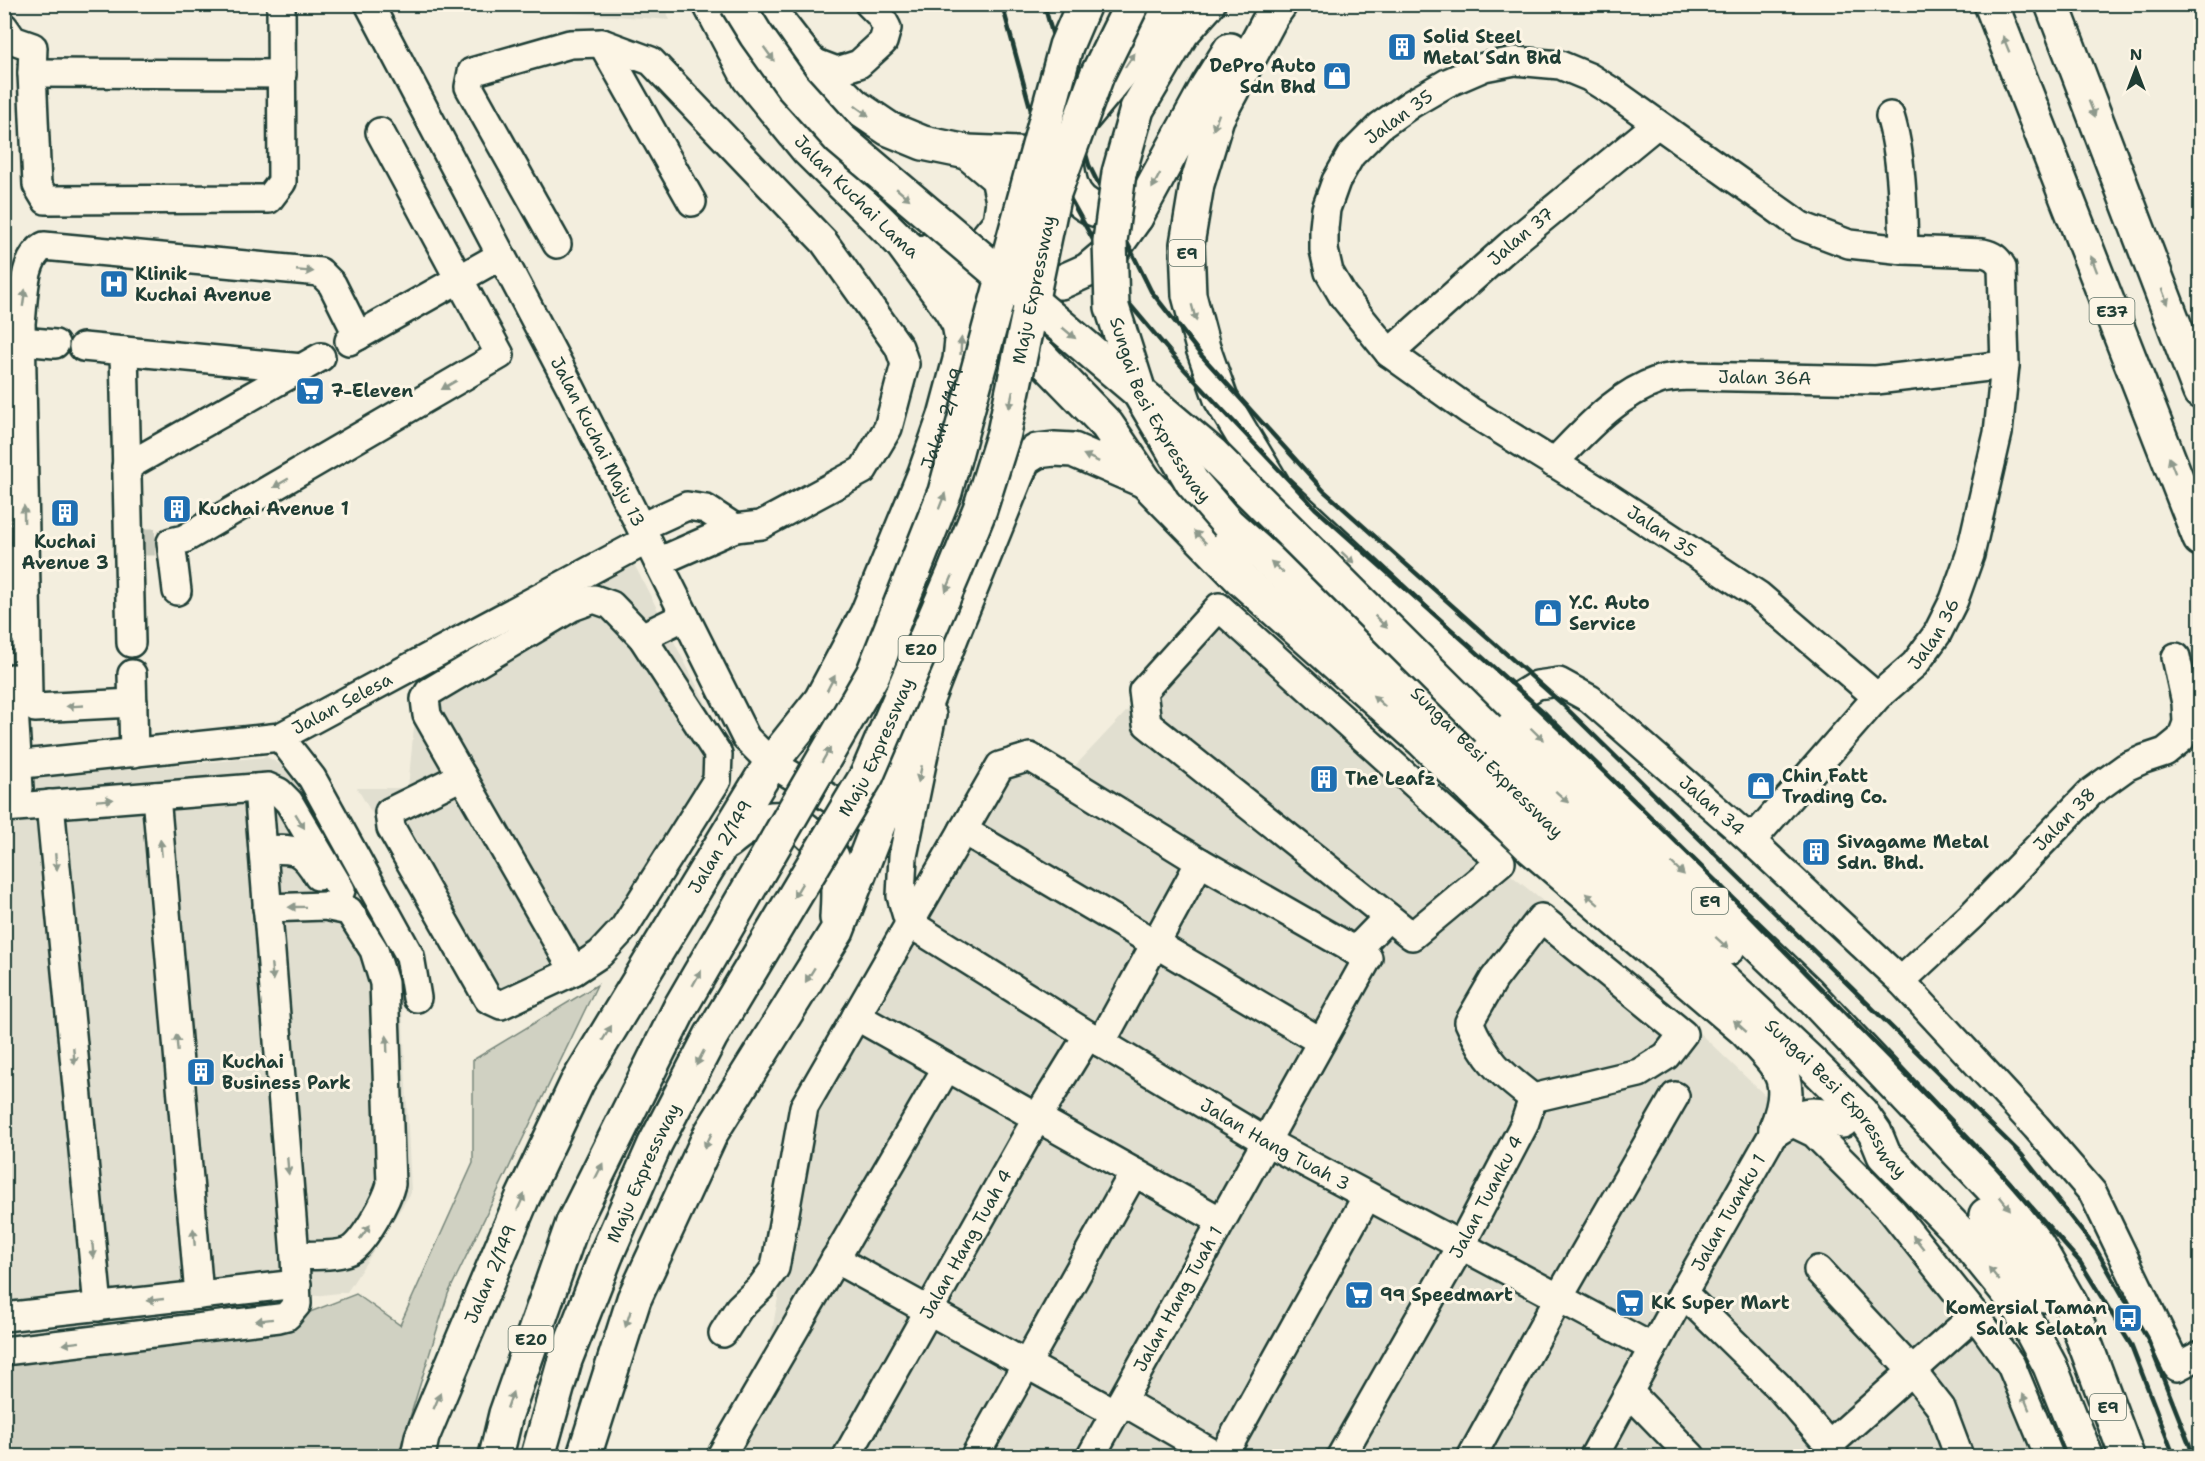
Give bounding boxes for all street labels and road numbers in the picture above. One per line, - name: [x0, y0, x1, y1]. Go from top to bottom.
- street label: Jalan 35: [1360, 84, 1438, 150]
- street label: Jalan Kuchai Lama: [789, 130, 924, 264]
- street label: Jalan 37: [1483, 202, 1559, 271]
- street label: Maju Expressway: [1007, 213, 1061, 366]
- road number: E9: [1169, 240, 1205, 266]
- road number: E37: [2090, 298, 2134, 324]
- street label: Sungai Besi Expressway: [1104, 314, 1217, 508]
- street label: Jalan Kuchai Maju 13: [545, 353, 651, 531]
- street label: Jalan 2/149: [915, 365, 969, 472]
- street label: Jalan 36A: [1718, 365, 1811, 391]
- street label: Jalan 35: [1622, 500, 1701, 563]
- street label: Jalan 36: [1903, 594, 1965, 675]
- road number: E20: [898, 636, 944, 662]
- street label: Jalan Selesa: [288, 667, 396, 740]
- street label: Maju Expressway: [833, 674, 919, 821]
- street label: Sungai Besi Expressway: [1405, 681, 1568, 844]
- street label: Jalan 34: [1674, 770, 1750, 841]
- street label: Jalan 38: [2028, 782, 2101, 857]
- street label: Jalan 2/149: [683, 796, 758, 898]
- road number: E9: [1692, 888, 1728, 914]
- street label: Sungai Besi Expressway: [1760, 1014, 1912, 1183]
- street label: Jalan Hang Tuah 3: [1196, 1093, 1354, 1196]
- street label: Maju Expressway: [601, 1099, 686, 1247]
- street label: Jalan Tuanku 4: [1444, 1131, 1528, 1263]
- street label: Jalan Tuanku 1: [1686, 1150, 1771, 1276]
- street label: Jalan Hang Tuah 4: [914, 1165, 1018, 1323]
- street label: Jalan 2/149: [459, 1221, 522, 1327]
- street label: Jalan Hang Tuah 1: [1128, 1222, 1228, 1376]
- road number: E20: [508, 1326, 554, 1352]
- road number: E9: [2090, 1394, 2126, 1420]

